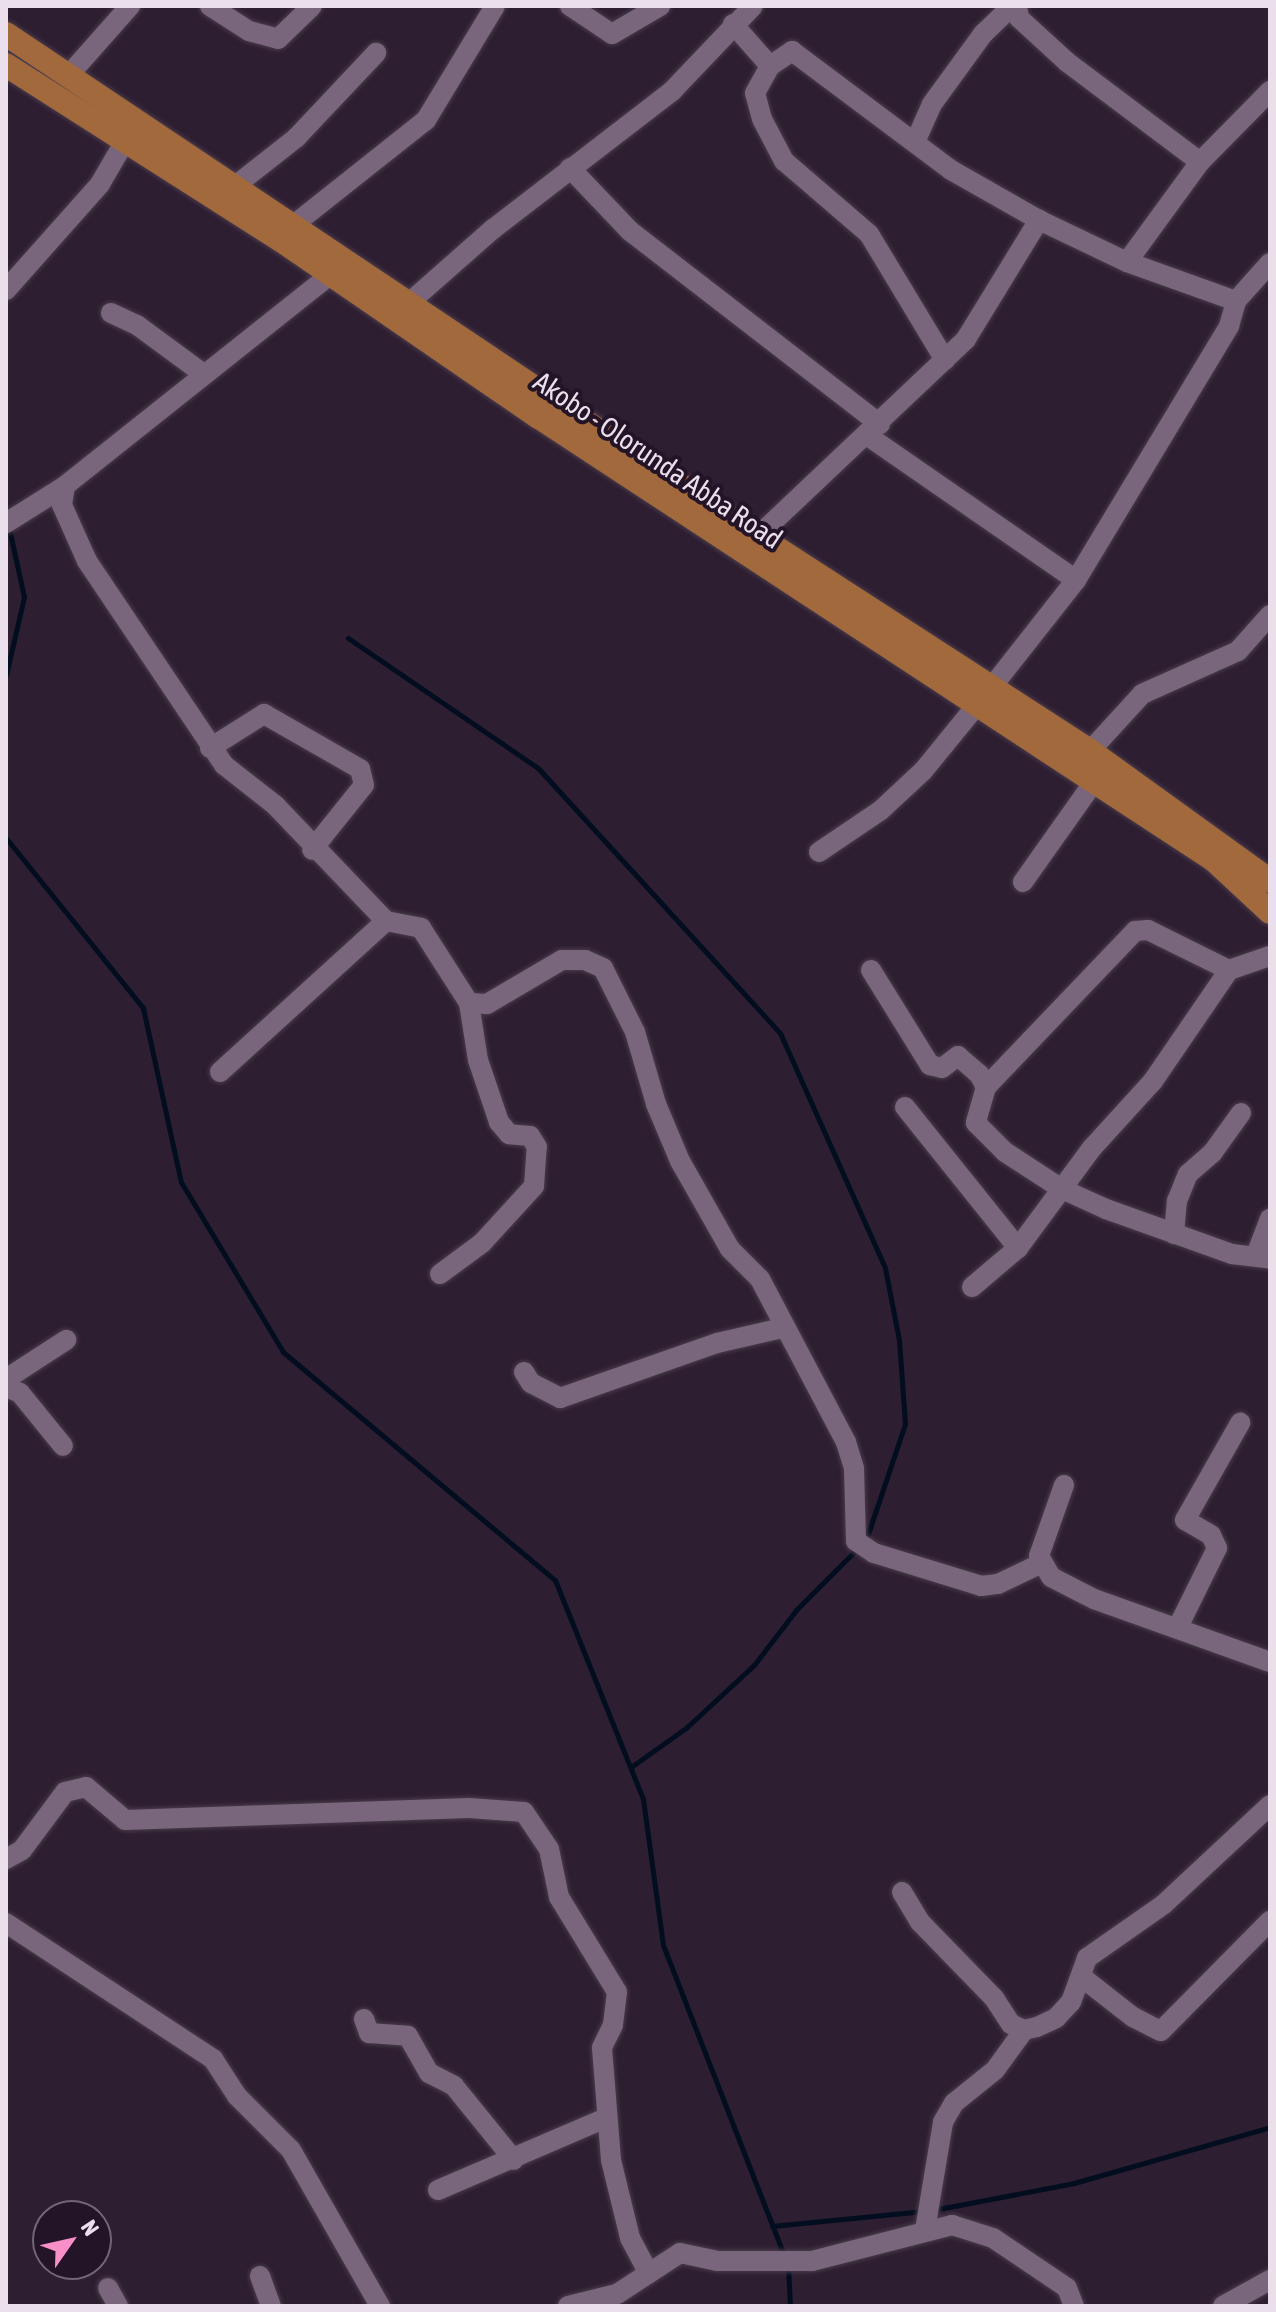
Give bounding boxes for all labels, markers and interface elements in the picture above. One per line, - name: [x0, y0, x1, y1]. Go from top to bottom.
- street label: Akobo - Olorunda Abba Road: [527, 364, 789, 556]
- north arrow: [32, 2200, 112, 2280]
- text: N: [76, 2215, 105, 2240]

